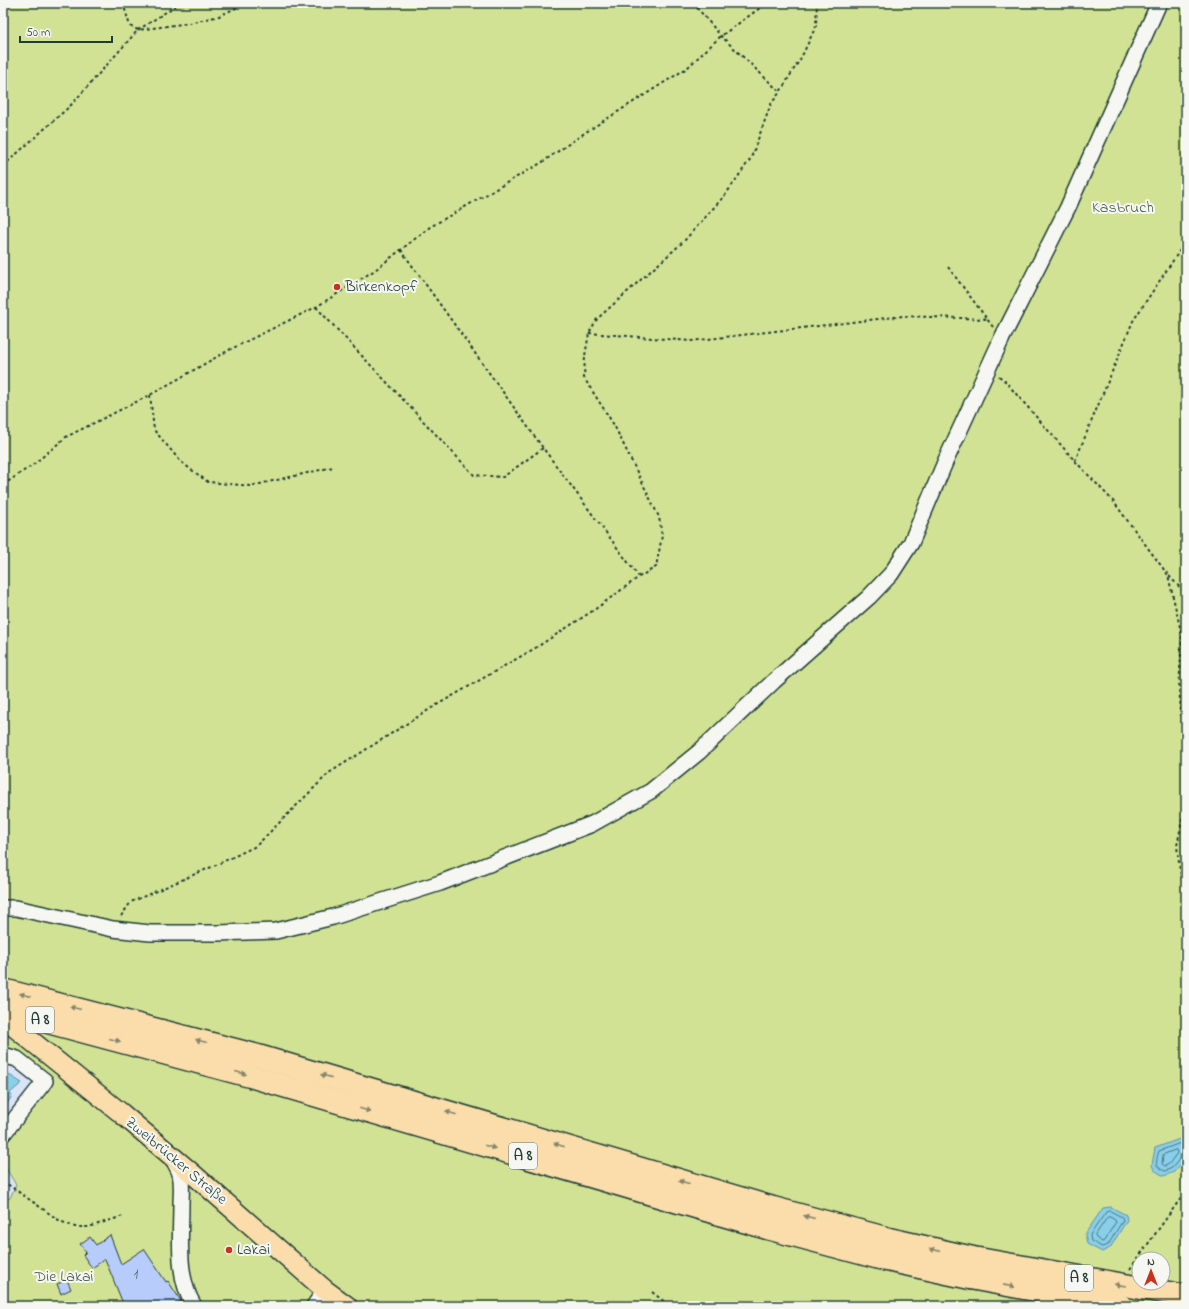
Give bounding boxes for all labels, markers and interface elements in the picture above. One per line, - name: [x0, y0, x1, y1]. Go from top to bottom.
- scale bar: [20, 18, 112, 44]
- text: 50 m: [26, 24, 50, 42]
- park label: Kasbruch: [1092, 196, 1154, 220]
- place label: Birkenkopf: [344, 275, 418, 299]
- marker: Birkenkopf: [332, 282, 342, 292]
- one-way arrow: [19, 992, 32, 998]
- one-way arrow: [69, 1005, 81, 1011]
- road number: A 8: [26, 1007, 54, 1033]
- one-way arrow: [109, 1037, 121, 1043]
- one-way arrow: [194, 1038, 206, 1044]
- one-way arrow: [235, 1070, 247, 1076]
- one-way arrow: [320, 1073, 332, 1079]
- one-way arrow: [360, 1107, 372, 1113]
- one-way arrow: [444, 1110, 456, 1116]
- street label: Zweibrücker Straße: [120, 1111, 233, 1212]
- one-way arrow: [553, 1142, 565, 1148]
- road number: A 8: [509, 1143, 537, 1169]
- one-way arrow: [484, 1144, 496, 1150]
- one-way arrow: [678, 1179, 690, 1185]
- one-way arrow: [803, 1214, 815, 1220]
- place label: Lakai: [237, 1238, 270, 1262]
- marker: Lakai: [224, 1245, 234, 1255]
- one-way arrow: [929, 1246, 941, 1252]
- north arrow: [1131, 1251, 1171, 1291]
- text: N: [1147, 1254, 1155, 1270]
- house number: 1: [134, 1264, 139, 1285]
- park label: Die Lakai: [34, 1265, 94, 1289]
- road number: A 8: [1065, 1265, 1093, 1291]
- one-way arrow: [1114, 1281, 1126, 1287]
- one-way arrow: [1002, 1283, 1015, 1289]

